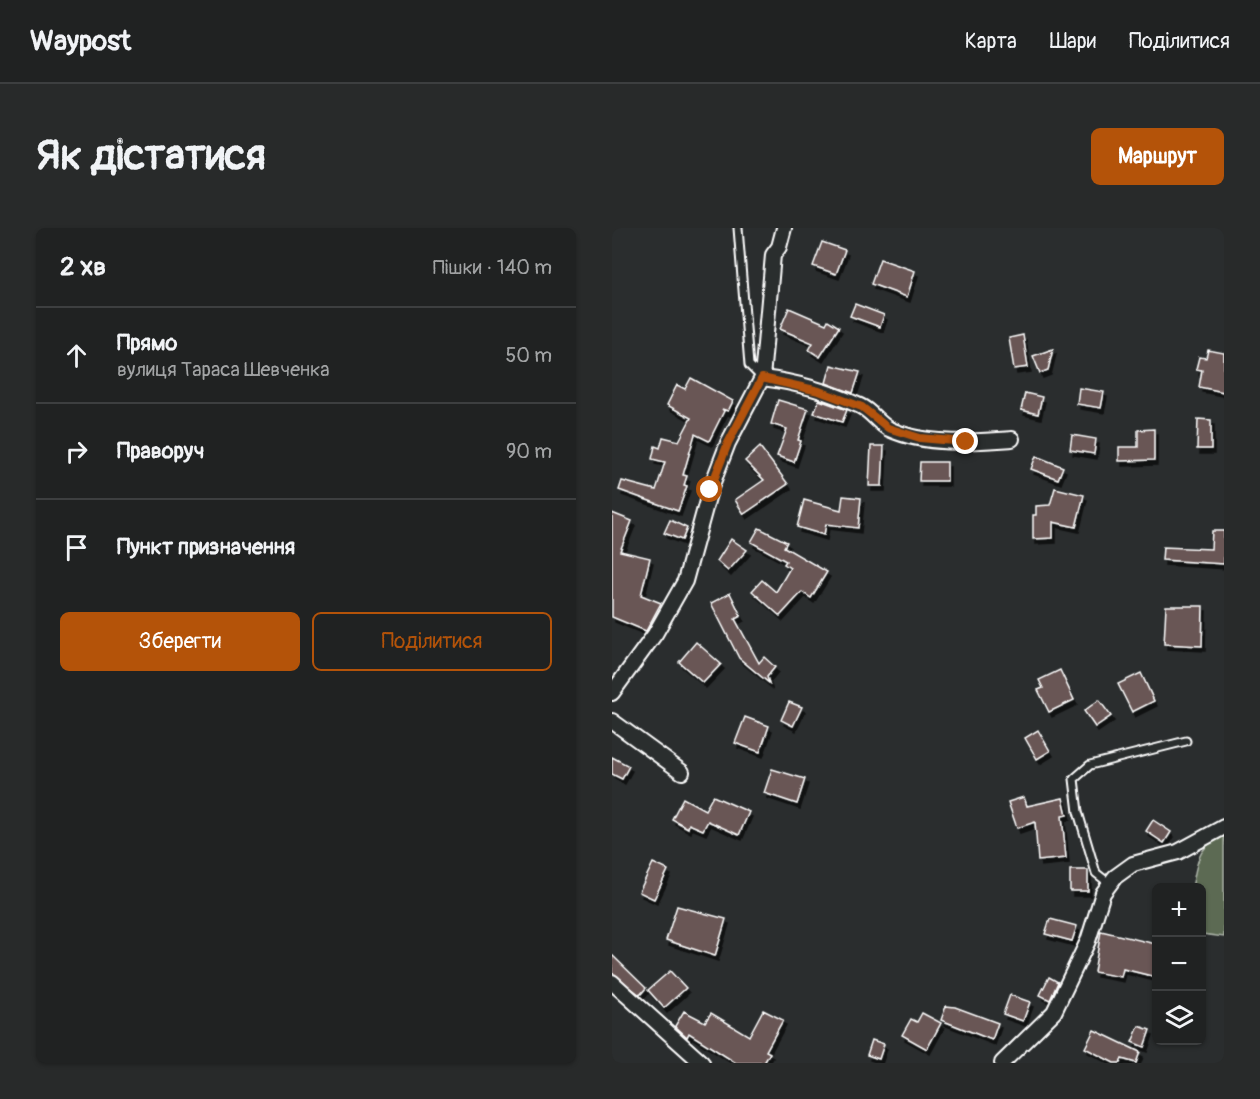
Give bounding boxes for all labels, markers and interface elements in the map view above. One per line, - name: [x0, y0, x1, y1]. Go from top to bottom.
- text: Waypost: [30, 24, 131, 59]
- text: Карта: [965, 28, 1017, 55]
- text: Шари: [1050, 28, 1096, 55]
- text: Поділитися: [1129, 28, 1230, 55]
- button: Маршрут: [1091, 128, 1224, 185]
- text: Як дістатися: [36, 130, 266, 182]
- text: 2 хв: [60, 251, 106, 283]
- text: Пішки · 140 m: [433, 255, 552, 280]
- text: Прямо: [117, 329, 177, 357]
- icon: ahead: [60, 339, 93, 372]
- text: 50 m: [505, 343, 552, 368]
- text: вулиця Тараса Шевченка: [117, 357, 330, 382]
- route end: [952, 428, 978, 454]
- icon: right: [60, 435, 93, 468]
- text: Праворуч: [117, 437, 204, 465]
- text: 90 m: [506, 439, 552, 464]
- route start: [696, 476, 722, 502]
- icon: arrive: [60, 531, 93, 564]
- text: Пункт призначення: [117, 533, 295, 561]
- button: Зберегти: [60, 612, 300, 671]
- button: Поділитися: [312, 612, 552, 671]
- map controls: [1152, 883, 1206, 1045]
- button: +: [1152, 883, 1206, 937]
- button: −: [1152, 937, 1206, 991]
- button: layers: [1152, 991, 1206, 1045]

